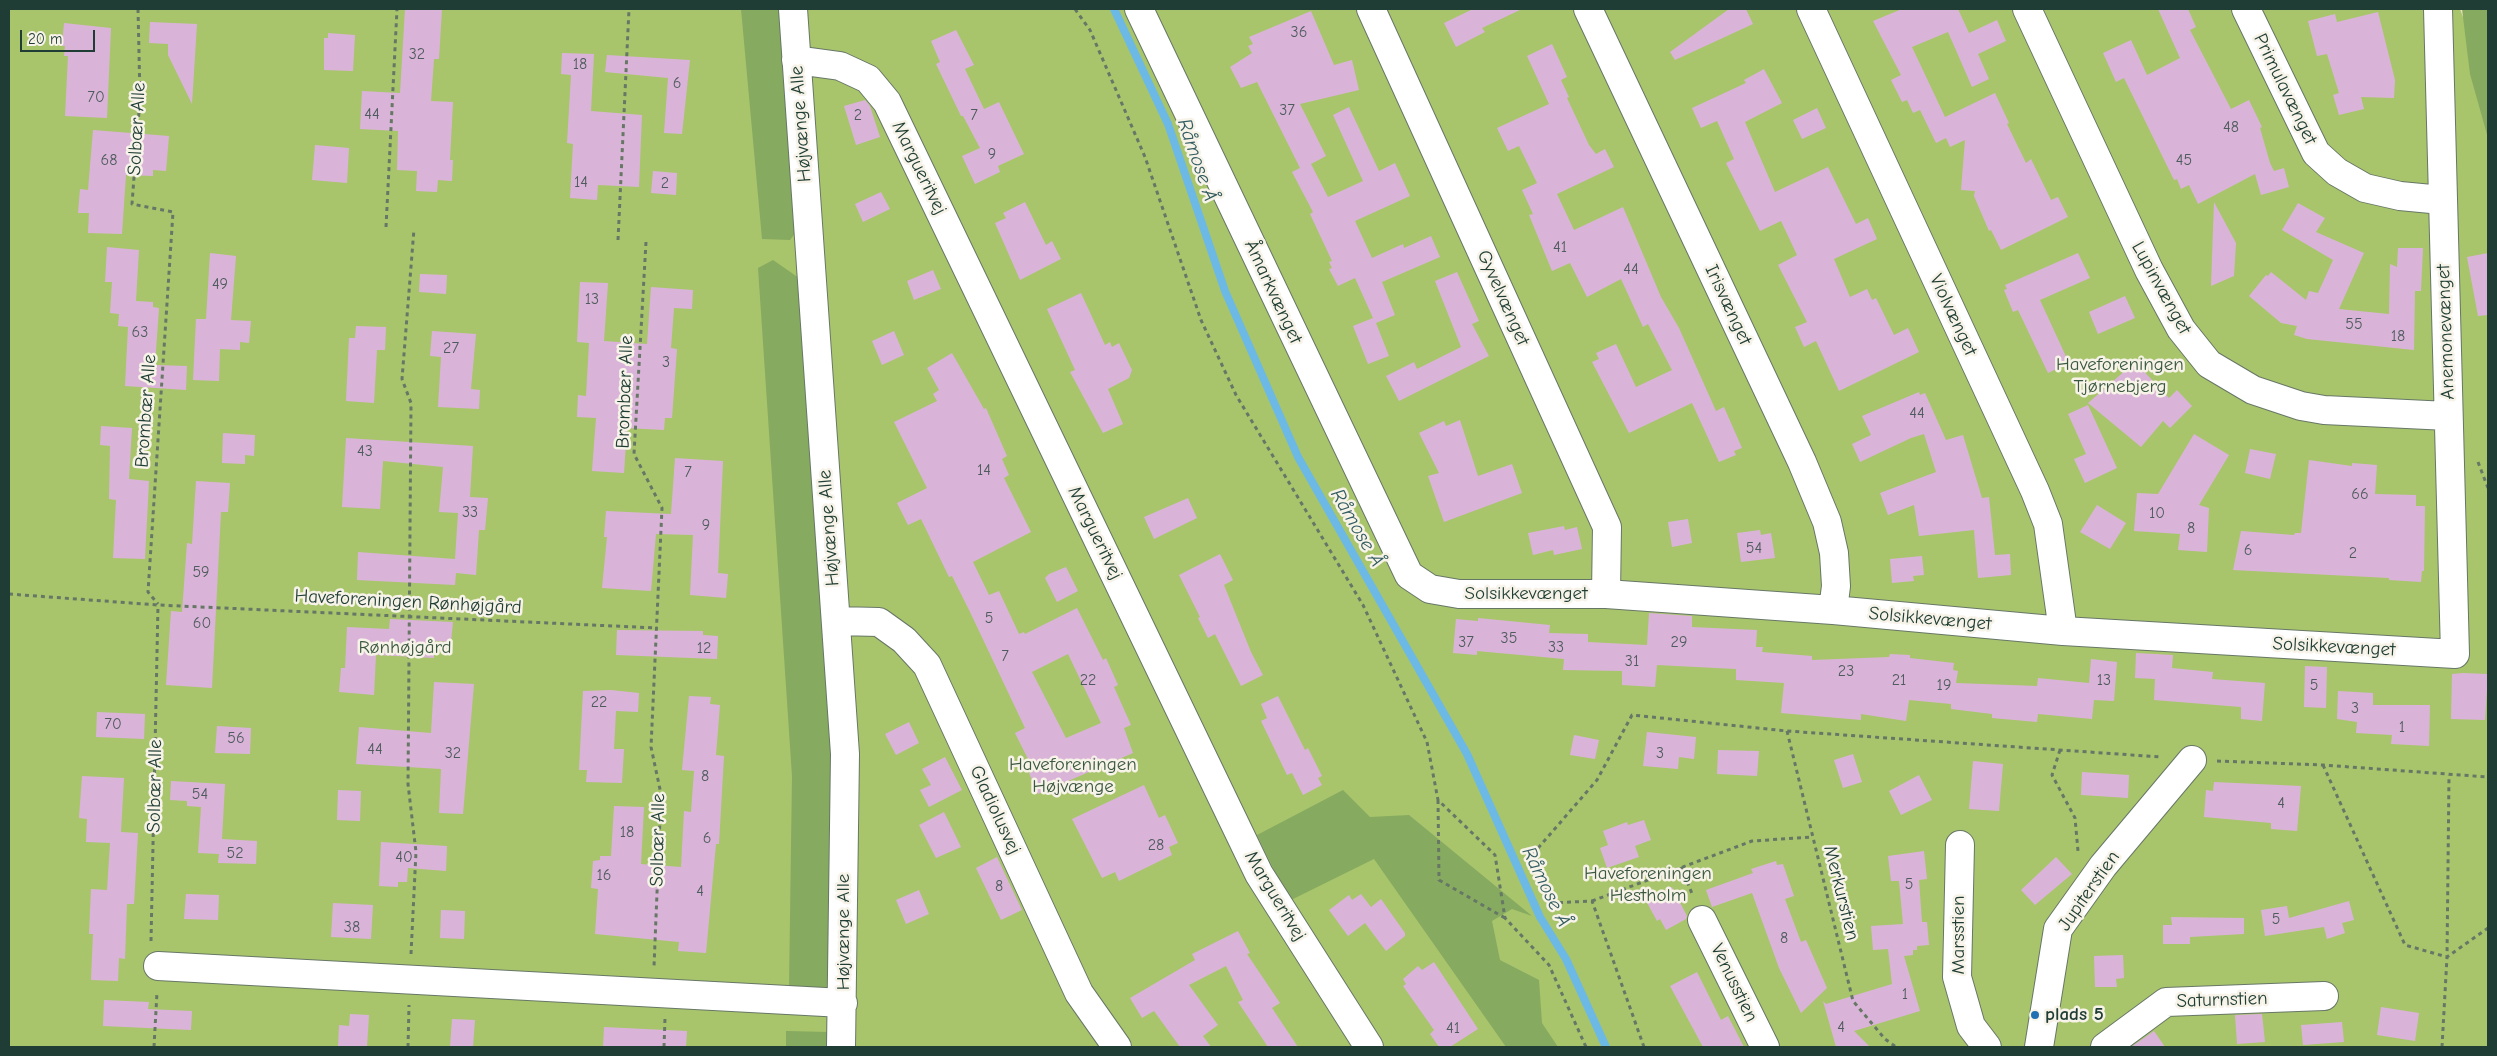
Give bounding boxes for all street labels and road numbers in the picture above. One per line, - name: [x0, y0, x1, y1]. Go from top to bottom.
- street label: Primulavænget: [2248, 30, 2322, 148]
- street label: Højvænge Alle: [786, 65, 816, 183]
- street label: Solbær Alle: [123, 82, 151, 176]
- street label: Margueritvej: [887, 118, 951, 218]
- street label: Åmarkvænget: [1239, 236, 1307, 348]
- street label: Lupinvænget: [2126, 238, 2196, 338]
- street label: Gyvelvænget: [1472, 247, 1534, 349]
- street label: Irisvænget: [1700, 261, 1756, 349]
- street label: Anemonevænget: [2432, 264, 2460, 400]
- street label: Violvænget: [1924, 271, 1982, 359]
- street label: Brombær Alle: [612, 335, 638, 449]
- street label: Brombær Alle: [131, 354, 161, 468]
- street label: Højvænge Alle: [814, 469, 844, 587]
- street label: Margueritvej: [1063, 483, 1127, 583]
- street label: Solsikkevænget: [1464, 583, 1588, 605]
- street label: Haveforeningen Rønhøjgård: [294, 585, 522, 619]
- street label: Solsikkevænget: [1868, 602, 1992, 636]
- street label: Solsikkevænget: [2272, 632, 2396, 662]
- street label: Solbær Alle: [143, 739, 167, 833]
- street label: Gladiolusvej: [965, 762, 1025, 858]
- street label: Solbær Alle: [646, 793, 670, 887]
- street label: Merkurstien: [1818, 843, 1864, 943]
- street label: Margueritvej: [1239, 847, 1311, 945]
- street label: Jupiterstien: [2053, 847, 2125, 935]
- street label: Højvænge Alle: [833, 874, 855, 990]
- street label: Marsstien: [1948, 896, 1970, 974]
- street label: Venusstien: [1705, 940, 1763, 1026]
- street label: Saturnstien: [2176, 987, 2268, 1013]

